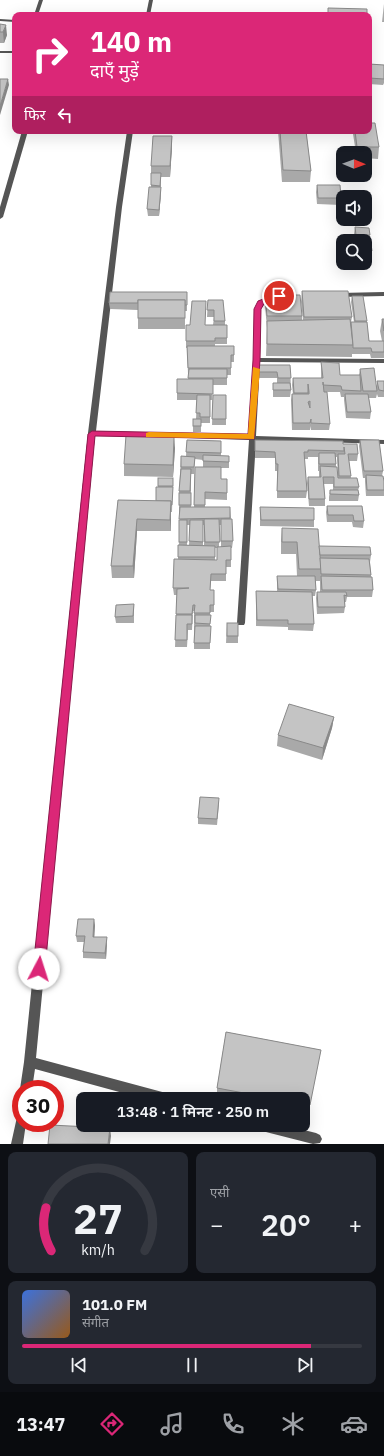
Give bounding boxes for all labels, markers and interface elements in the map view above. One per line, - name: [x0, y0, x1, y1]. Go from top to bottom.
- text: 140 m: [90, 23, 172, 60]
- icon: right: [24, 28, 76, 80]
- text: दाएँ मुड़ें: [90, 59, 139, 82]
- icon: left: [54, 104, 76, 126]
- text: फिर: [24, 105, 46, 124]
- north arrow: [336, 146, 372, 182]
- map controls: [336, 146, 372, 270]
- button: sound: [336, 190, 372, 226]
- button: search: [336, 234, 372, 270]
- pin: [262, 279, 296, 313]
- icon: arrive: [268, 285, 290, 307]
- position arrow: [18, 948, 60, 990]
- speed limit sign: 30: [12, 1080, 64, 1132]
- text: 13:48 · 1 मिनट · 250 m: [117, 1102, 269, 1121]
- text: एसी: [210, 1184, 229, 1201]
- text: 27: [73, 1190, 123, 1244]
- text: 20°: [261, 1205, 311, 1244]
- text: −: [210, 1210, 223, 1239]
- text: +: [349, 1210, 362, 1239]
- text: km/h: [81, 1239, 115, 1258]
- text: 101.0 FM: [82, 1295, 147, 1314]
- text: संगीत: [82, 1314, 109, 1331]
- icon: previous: [68, 1354, 90, 1376]
- icon: pause: [181, 1354, 203, 1376]
- icon: next: [294, 1354, 316, 1376]
- icon: directions: [98, 1410, 126, 1438]
- icon: music: [158, 1410, 186, 1438]
- icon: phone: [219, 1410, 247, 1438]
- icon: climate: [279, 1410, 307, 1438]
- icon: car: [340, 1410, 368, 1438]
- text: 13:47: [16, 1413, 65, 1436]

